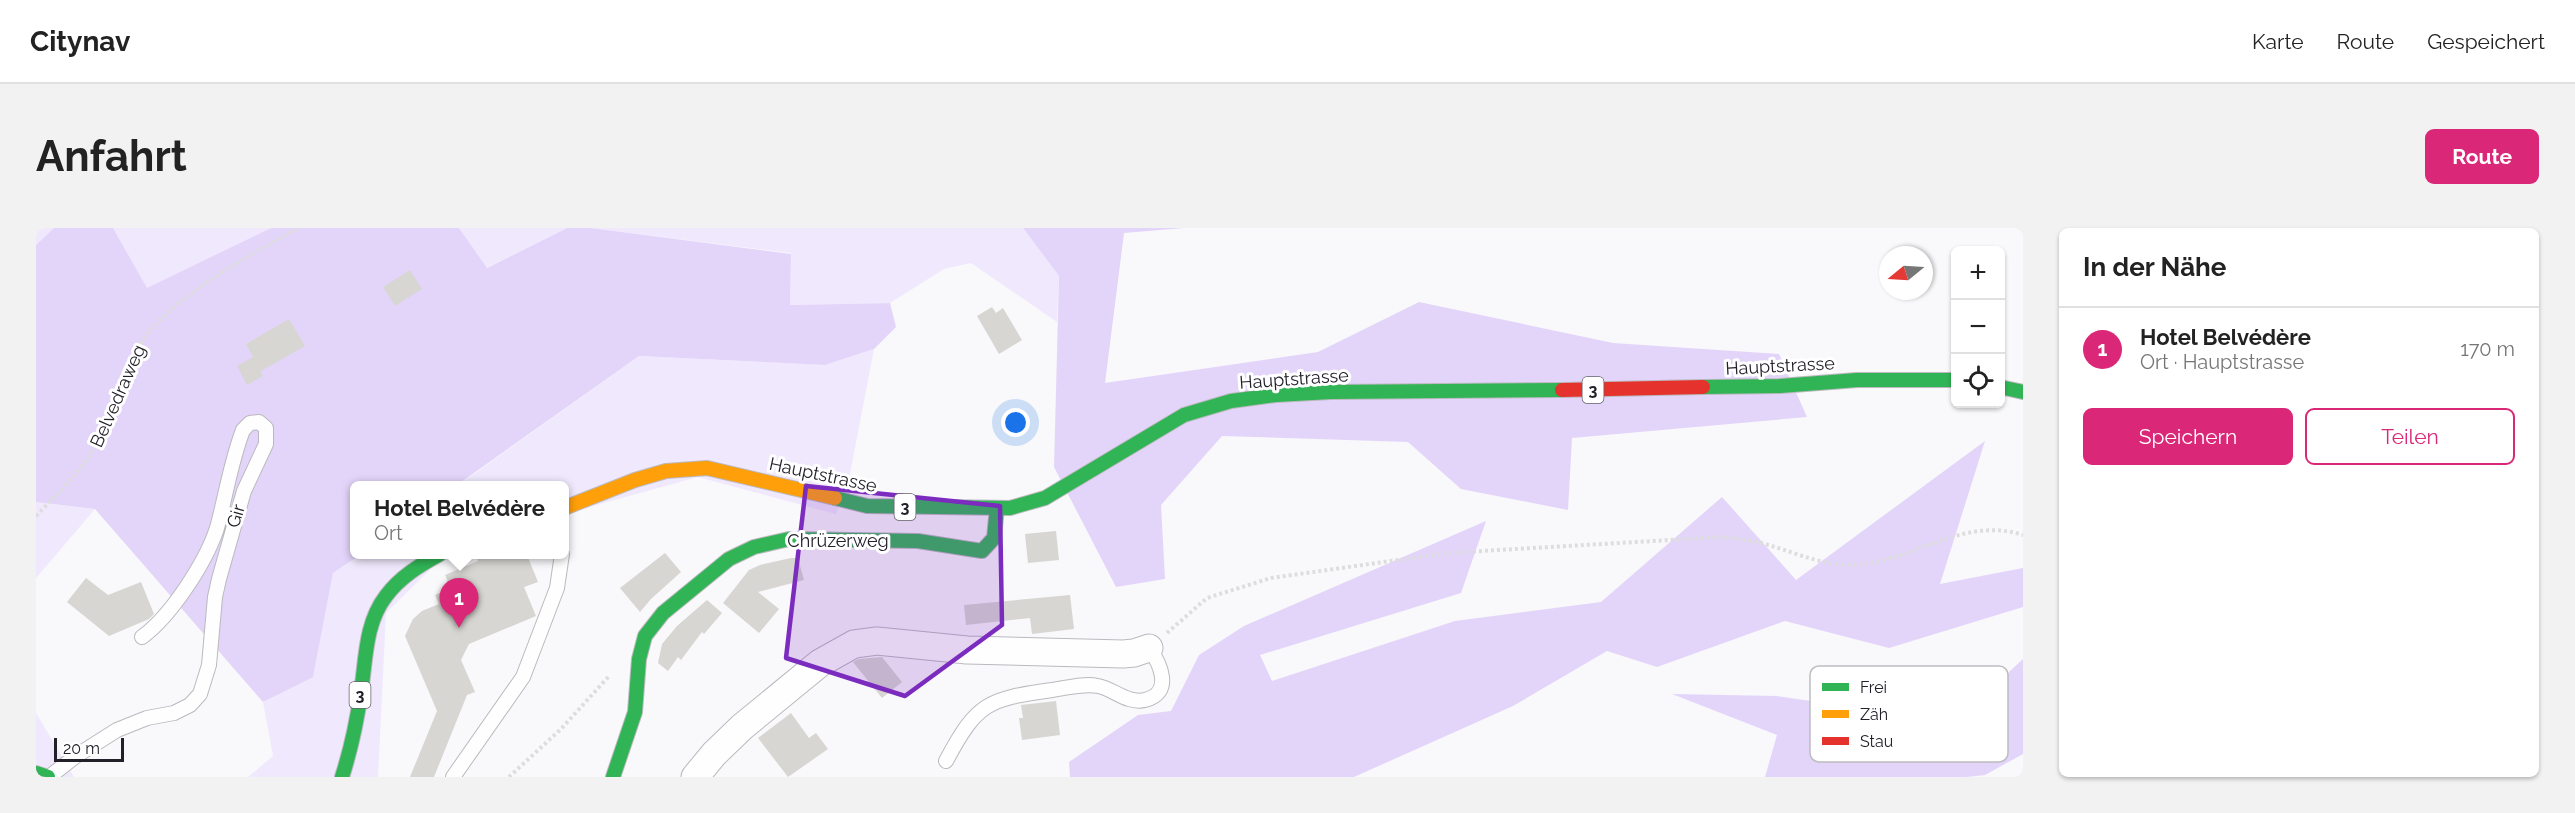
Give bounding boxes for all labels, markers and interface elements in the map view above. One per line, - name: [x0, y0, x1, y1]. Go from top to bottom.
- text: Citynav: [30, 25, 130, 58]
- text: Karte: [2252, 29, 2304, 54]
- text: Route: [2337, 29, 2394, 54]
- text: Gespeichert: [2427, 29, 2545, 54]
- button: Route: [2425, 129, 2539, 184]
- text: Anfahrt: [36, 132, 187, 181]
- north arrow: [1879, 246, 1933, 300]
- map controls: [1951, 246, 2005, 408]
- button: +: [1951, 246, 2005, 300]
- text: In der Nähe: [2083, 252, 2226, 282]
- button: −: [1951, 300, 2005, 354]
- text: Hotel Belvédère: [2140, 324, 2311, 350]
- text: 1: [2098, 337, 2107, 361]
- text: 170 m: [2460, 337, 2515, 361]
- street label: Belvedraweg: [86, 341, 149, 450]
- text: Ort · Hauptstrasse: [2140, 350, 2304, 374]
- street label: Hauptstrasse: [1725, 352, 1836, 379]
- button: locate: [1951, 354, 2005, 408]
- street label: Hauptstrasse: [1239, 364, 1350, 393]
- road number: 3: [1582, 377, 1604, 403]
- your location: [1001, 408, 1030, 437]
- button: Speichern: [2083, 408, 2293, 465]
- button: Teilen: [2305, 408, 2515, 465]
- street label: Hauptstrasse: [767, 453, 879, 496]
- popup: [350, 481, 569, 559]
- road number: 3: [894, 494, 916, 520]
- text: Hotel Belvédère: [374, 495, 545, 521]
- street label: Gir: [222, 501, 249, 530]
- text: Ort: [374, 521, 403, 545]
- street label: Chrüzerweg: [787, 530, 889, 551]
- pin: 1: [440, 578, 478, 628]
- legend: [1810, 666, 2008, 762]
- text: Frei: [1860, 678, 1887, 697]
- road number: 3: [350, 682, 370, 708]
- text: Zäh: [1860, 705, 1888, 724]
- text: Stau: [1860, 732, 1893, 751]
- scale bar: [54, 735, 124, 762]
- text: 20 m: [63, 739, 100, 758]

